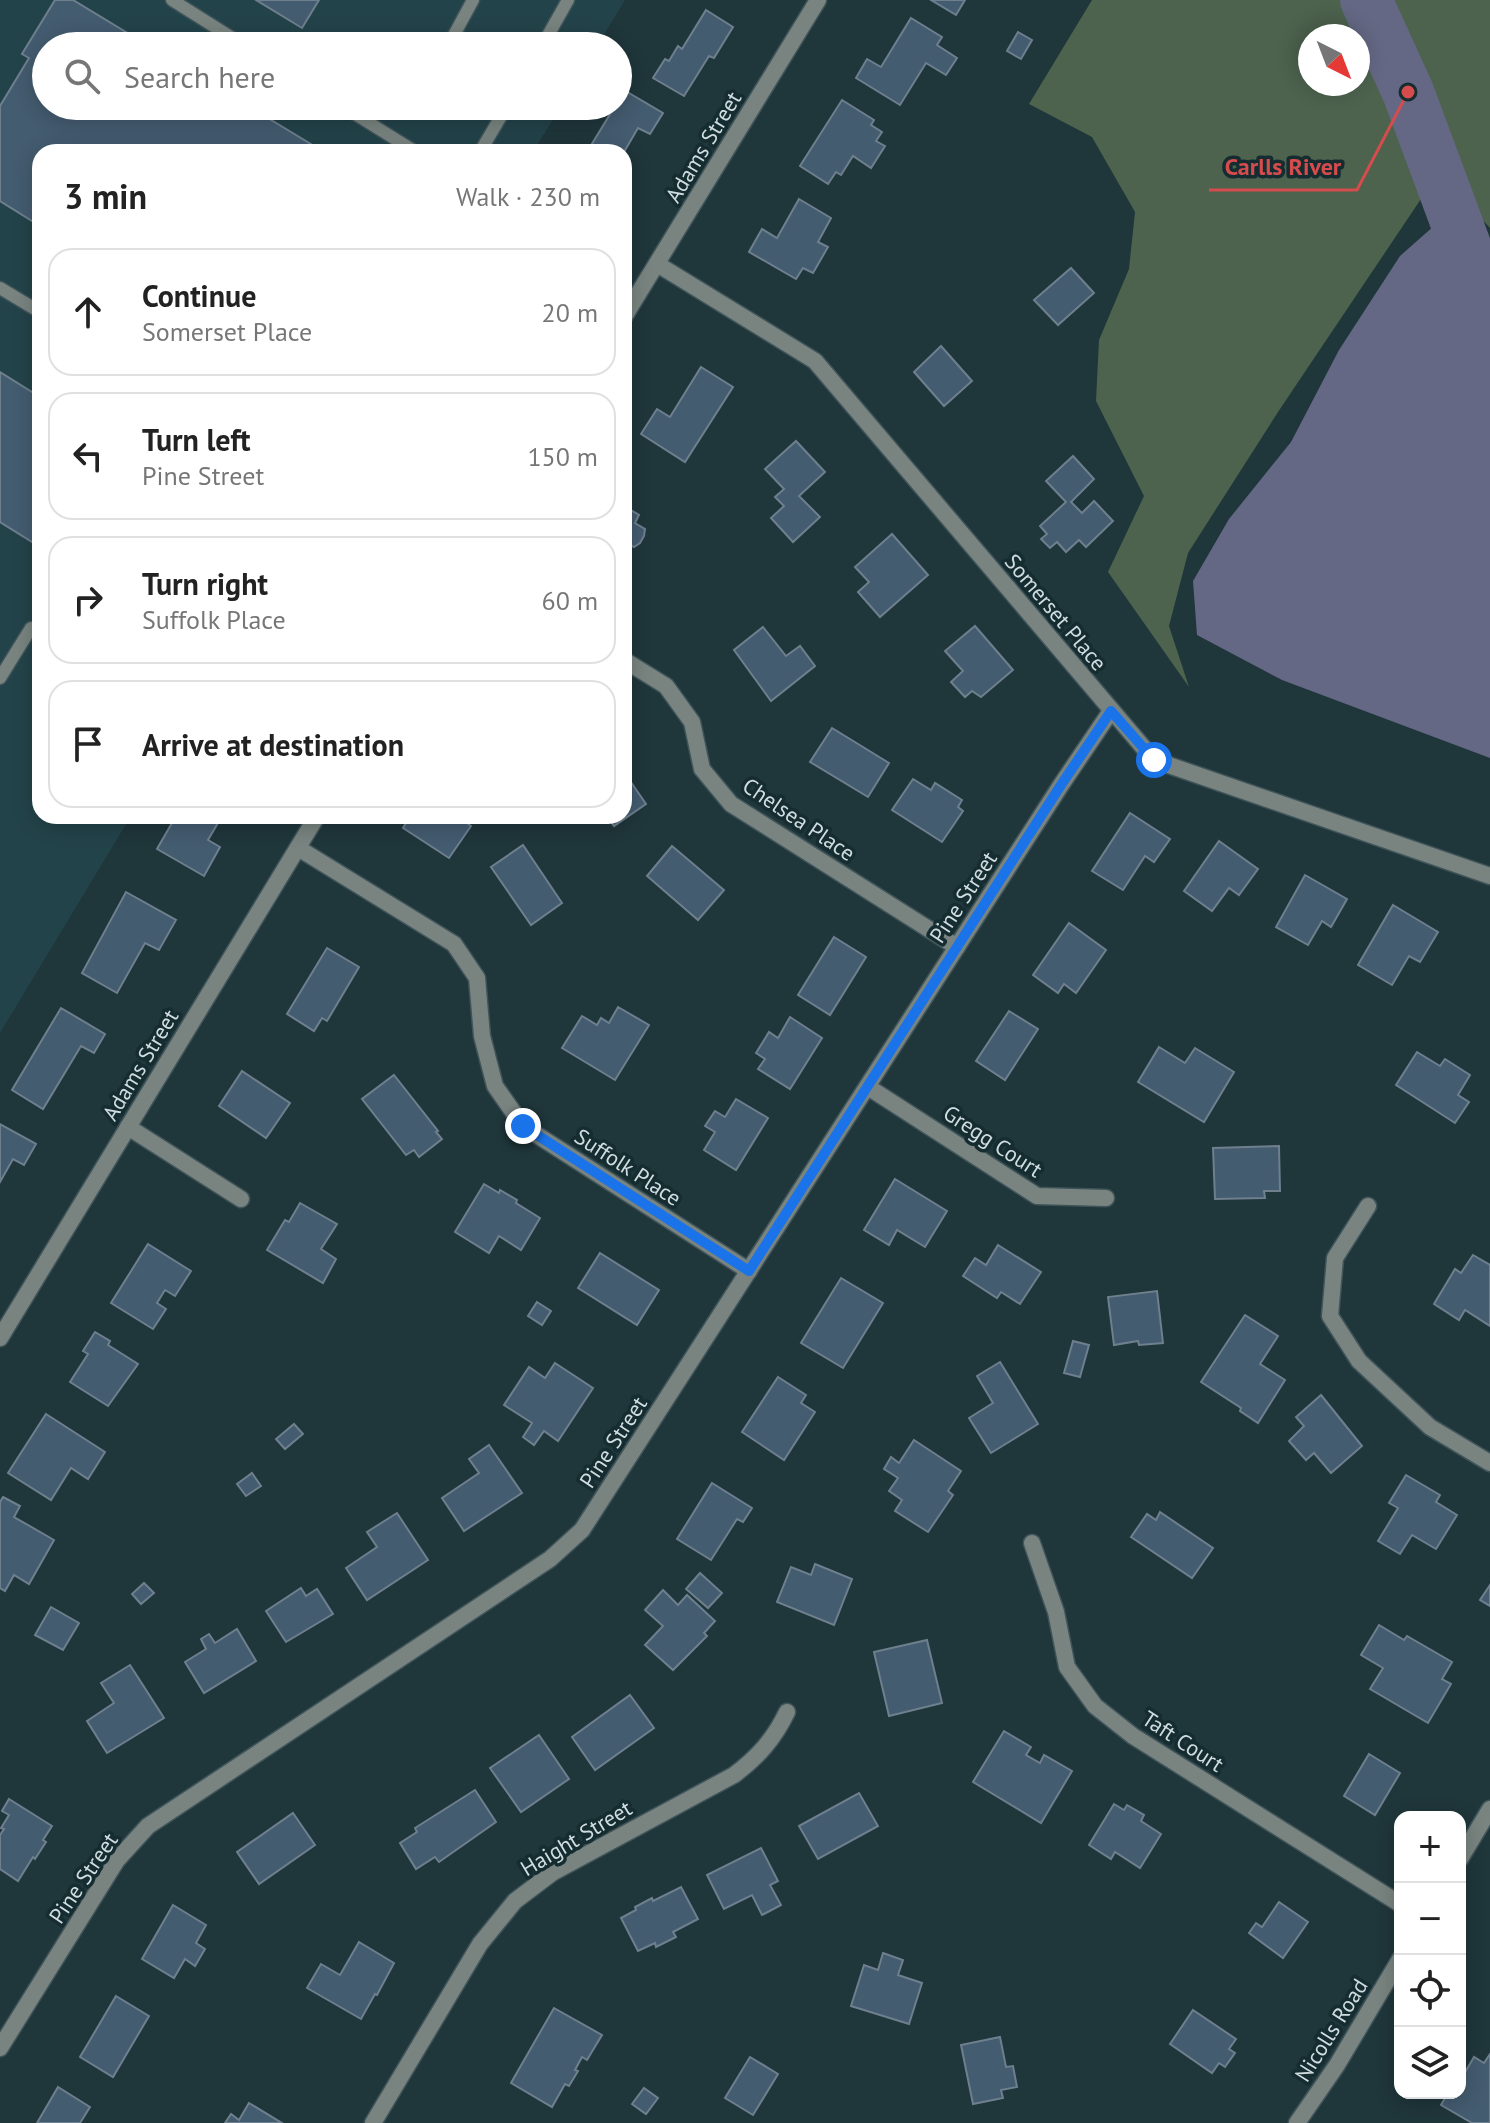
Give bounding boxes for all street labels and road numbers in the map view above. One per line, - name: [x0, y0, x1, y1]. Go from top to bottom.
- street label: Adams Street: [659, 86, 747, 208]
- street label: Somerset Place: [999, 548, 1113, 676]
- street label: Chelsea Place: [737, 771, 861, 867]
- street label: Pine Street: [923, 846, 1003, 948]
- street label: Adams Street: [96, 1004, 184, 1126]
- street label: Gregg Court: [938, 1099, 1048, 1184]
- street label: Suffolk Place: [569, 1122, 687, 1212]
- street label: Pine Street: [573, 1391, 653, 1493]
- street label: Taft Court: [1137, 1704, 1230, 1778]
- street label: Haight Street: [515, 1794, 637, 1882]
- street label: Pine Street: [42, 1827, 124, 1929]
- street label: Nicolls Road: [1288, 1973, 1374, 2087]

